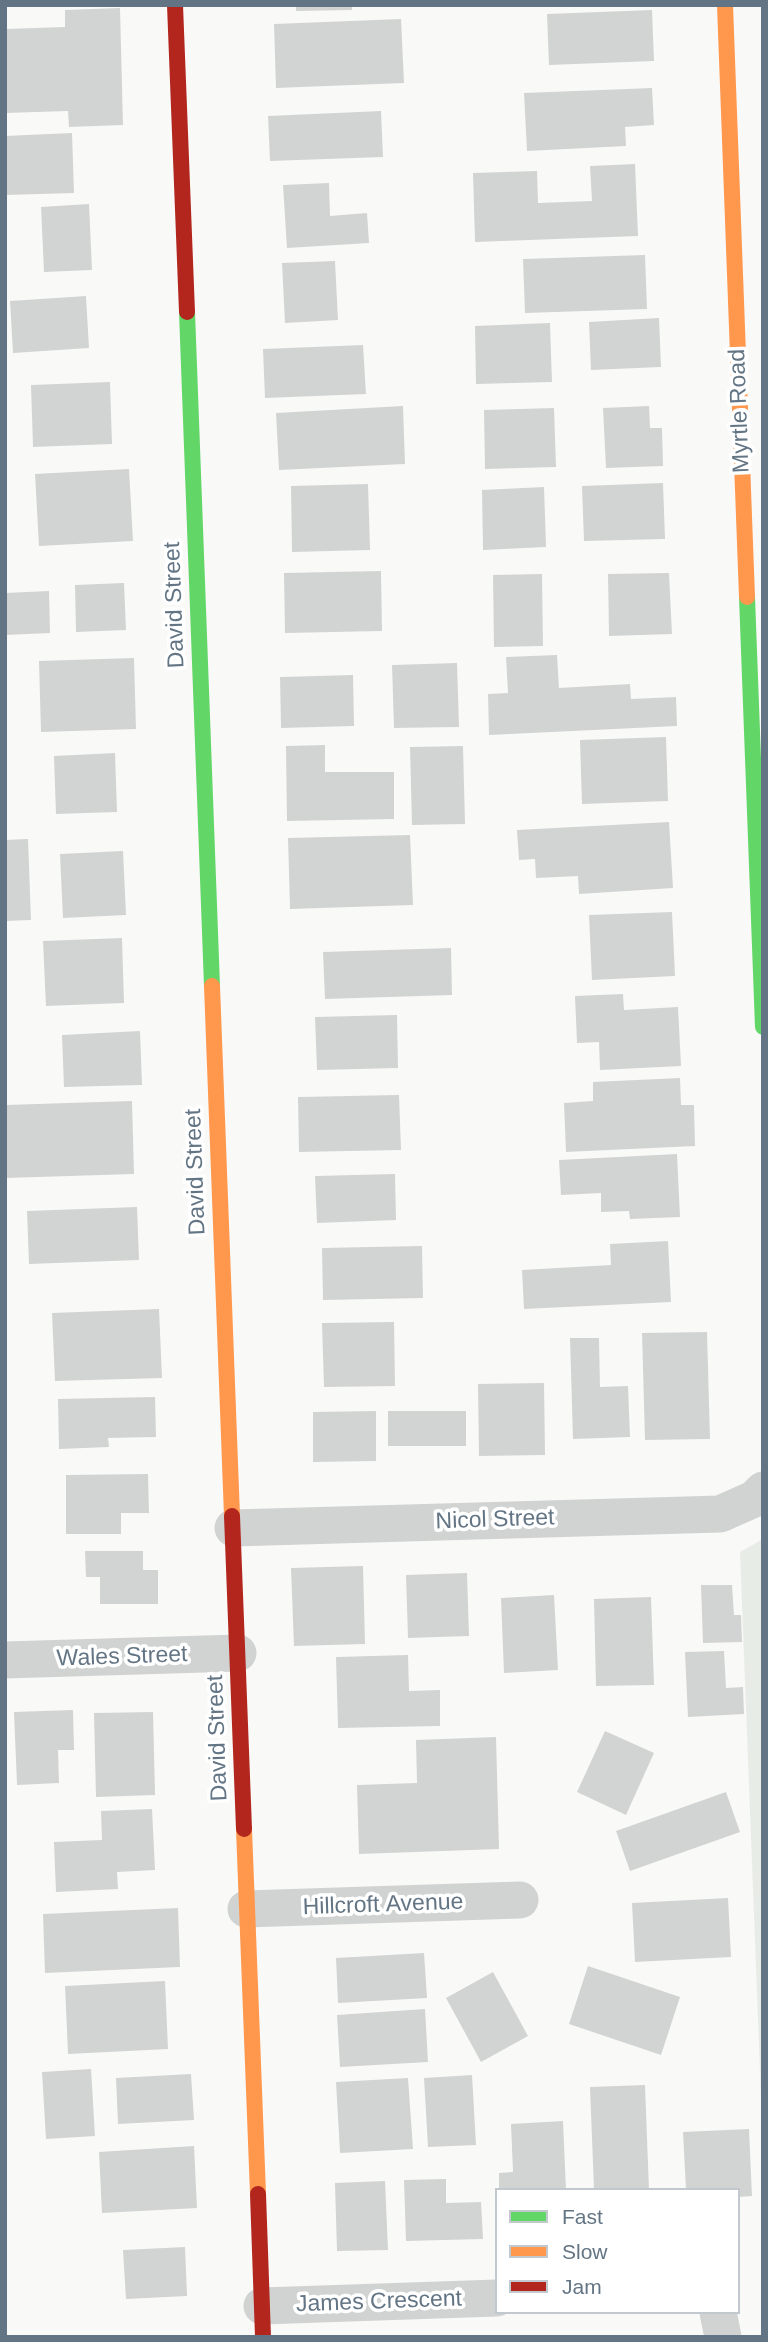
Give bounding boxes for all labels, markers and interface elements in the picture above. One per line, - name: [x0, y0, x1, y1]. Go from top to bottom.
- street label: Myrtle Road: [724, 349, 756, 473]
- street label: David Street: [159, 541, 191, 669]
- street label: David Street: [180, 1108, 212, 1236]
- street label: Nicol Street: [435, 1504, 555, 1536]
- street label: Wales Street: [56, 1641, 188, 1673]
- street label: David Street: [202, 1674, 234, 1802]
- street label: Hillcroft Avenue: [302, 1888, 464, 1922]
- legend: [495, 2188, 740, 2314]
- text: Fast: [562, 2205, 603, 2228]
- text: Slow: [562, 2240, 608, 2263]
- text: Jam: [562, 2275, 602, 2298]
- street label: James Crescent: [295, 2285, 463, 2319]

